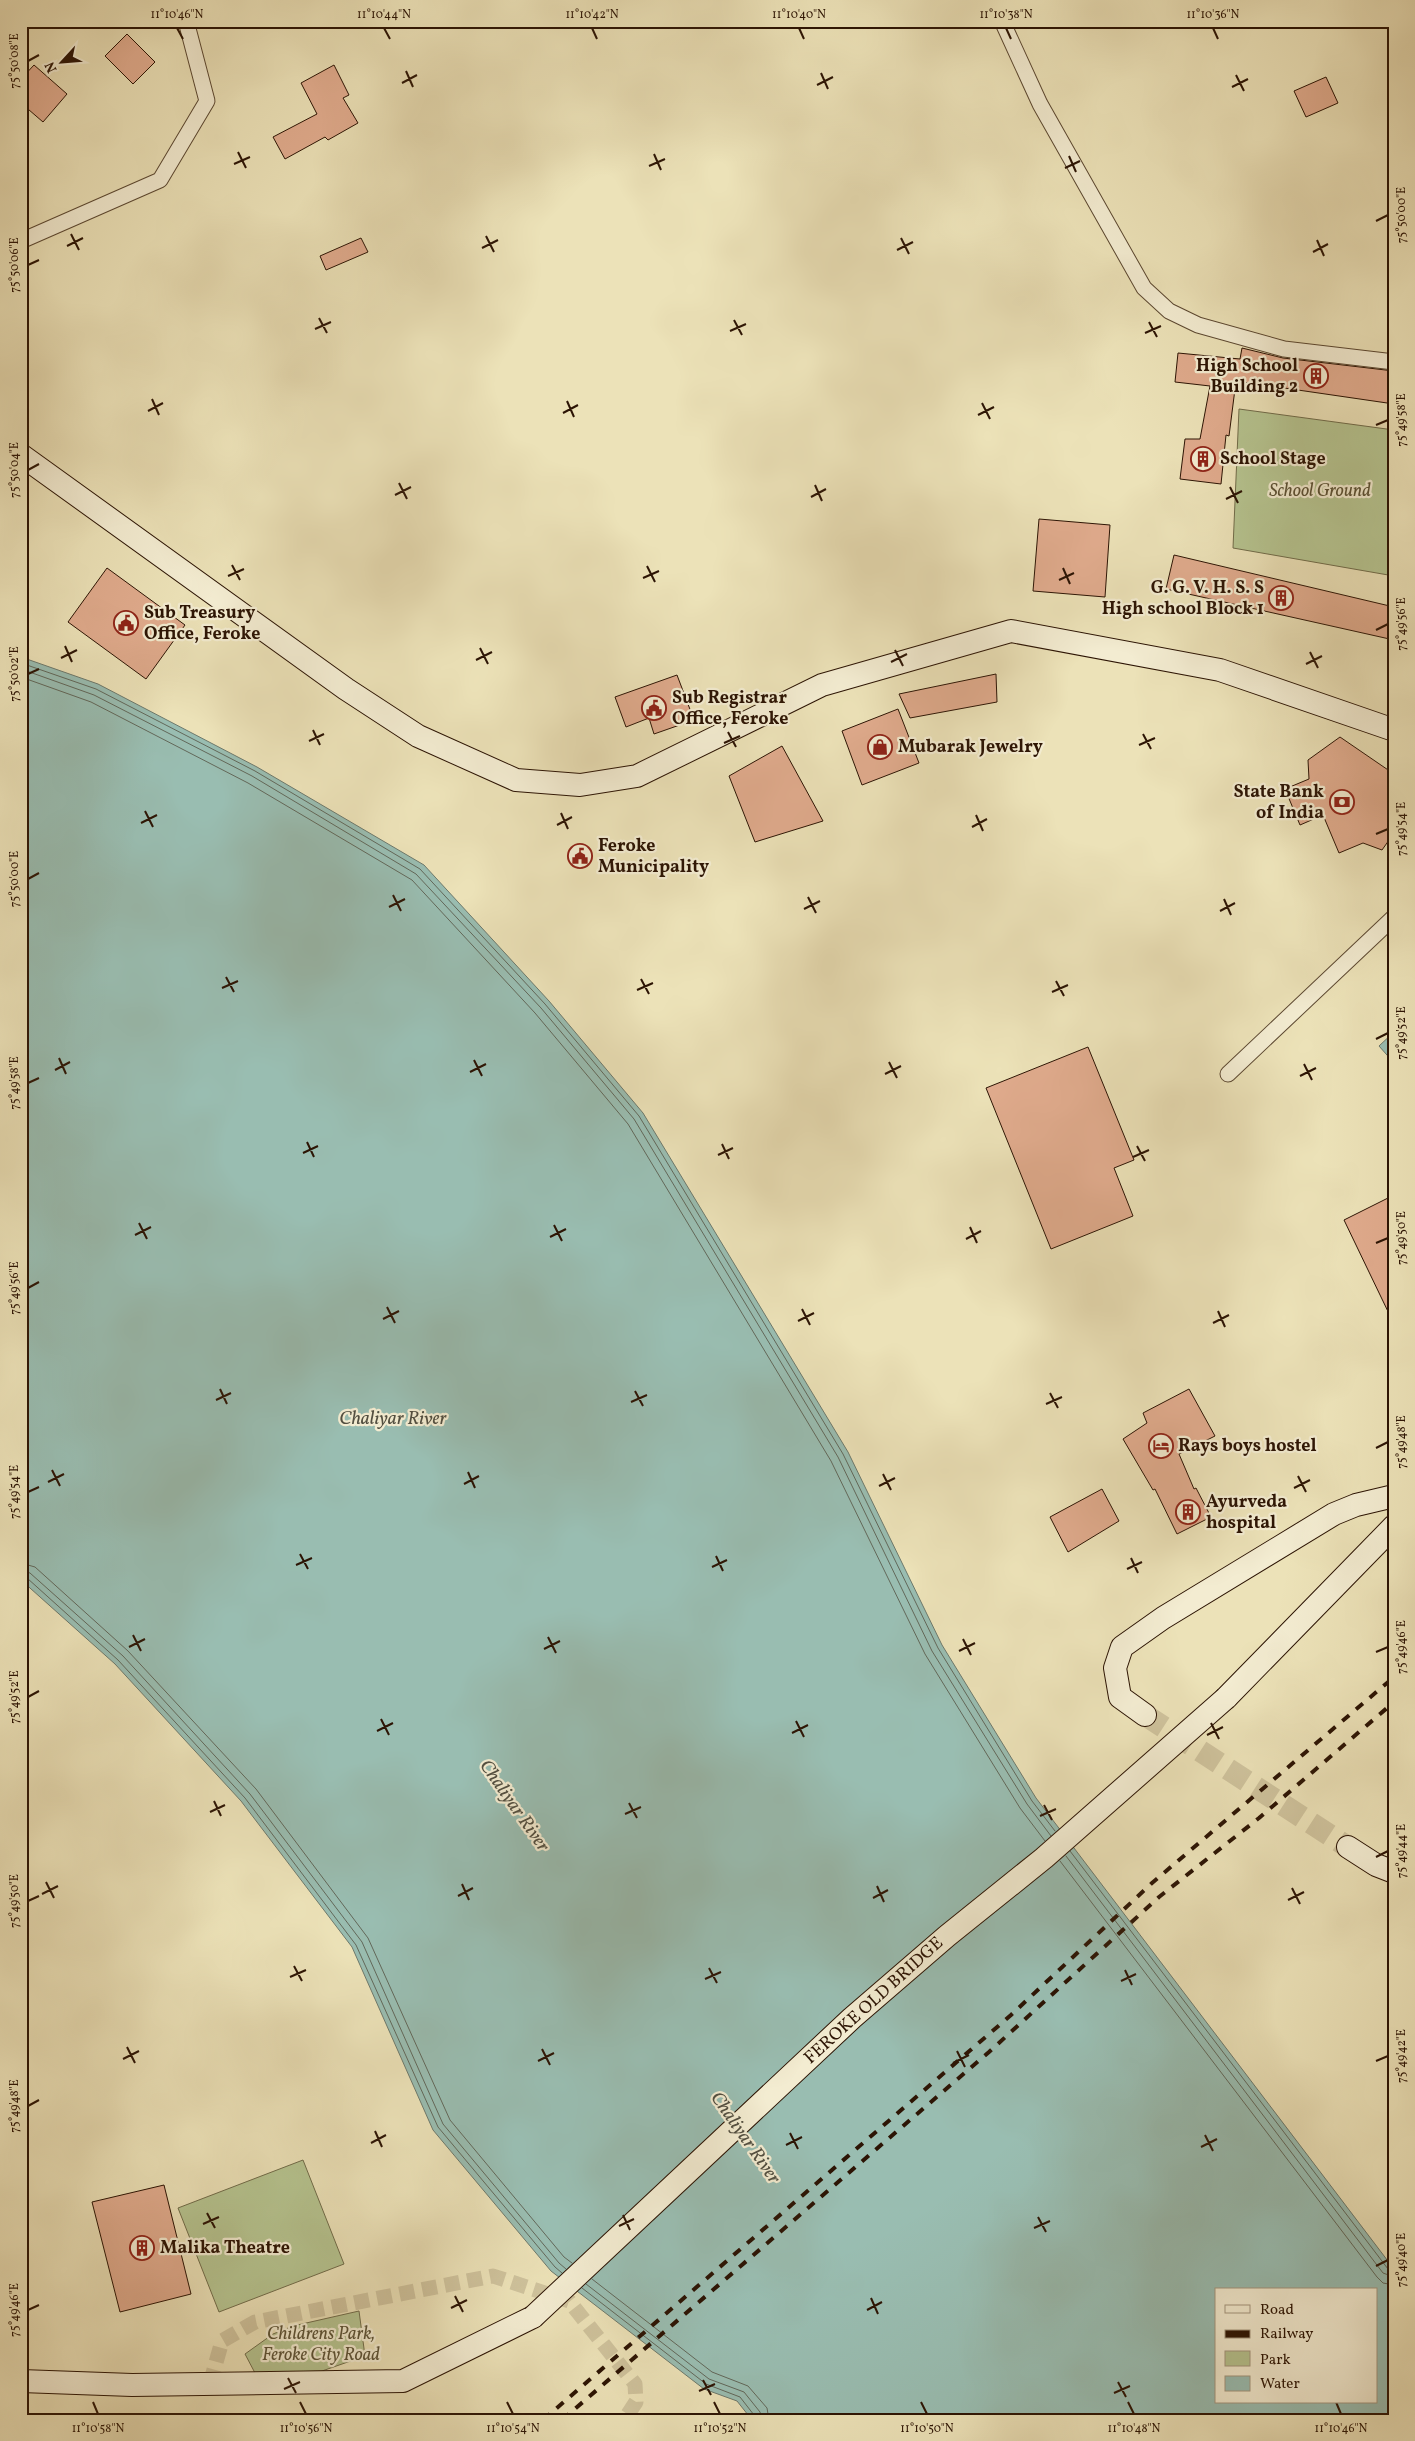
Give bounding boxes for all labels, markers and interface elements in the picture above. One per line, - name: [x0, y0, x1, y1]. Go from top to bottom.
- text: 11°10'46"N: [151, 7, 204, 23]
- text: 11°10'44"N: [357, 7, 411, 23]
- text: 11°10'42"N: [565, 7, 619, 23]
- text: 11°10'40"N: [772, 7, 826, 23]
- text: 11°10'38"N: [979, 7, 1033, 23]
- text: 11°10'36"N: [1186, 7, 1240, 23]
- text: 75°50'08"E: [7, 33, 23, 89]
- north arrow: [38, 38, 88, 88]
- text: N: [41, 58, 62, 76]
- text: 75°50'00"E: [1394, 187, 1410, 243]
- text: 75°50'06"E: [7, 237, 23, 293]
- place label: High School Building 2: [1196, 354, 1298, 400]
- building icon: High School Building 2: [1303, 363, 1329, 389]
- text: 75°49'58"E: [1394, 393, 1410, 447]
- text: 75°50'04"E: [7, 442, 23, 498]
- building icon: School Stage: [1190, 446, 1216, 472]
- place label: School Stage: [1220, 447, 1326, 472]
- park label: School Ground: [1269, 479, 1371, 504]
- place label: G. G. V. H. S. S High school Block 1: [1102, 576, 1264, 622]
- building icon: G. G. V. H. S. S High school Block 1: [1268, 585, 1294, 611]
- text: 75°49'56"E: [1394, 597, 1410, 651]
- place label: Sub Treasury Office, Feroke: [144, 601, 260, 647]
- public building icon: Sub Treasury Office, Feroke: [113, 610, 139, 636]
- text: 75°50'02"E: [7, 646, 23, 702]
- place label: Sub Registrar Office, Feroke: [672, 686, 788, 732]
- public building icon: Sub Registrar Office, Feroke: [641, 695, 667, 721]
- shop icon: Mubarak Jewelry: [867, 734, 893, 760]
- place label: Mubarak Jewelry: [898, 735, 1043, 760]
- place label: State Bank of India: [1233, 780, 1324, 826]
- bank icon: State Bank of India: [1329, 789, 1355, 815]
- text: 75°49'54"E: [1394, 802, 1410, 856]
- place label: Feroke Municipality: [598, 834, 709, 880]
- public building icon: Feroke Municipality: [567, 843, 593, 869]
- text: 75°50'00"E: [7, 851, 23, 907]
- text: 75°49'52"E: [1394, 1006, 1410, 1060]
- text: 75°49'58"E: [7, 1056, 23, 1110]
- text: 75°49'50"E: [1394, 1211, 1410, 1265]
- text: 75°49'56"E: [7, 1261, 23, 1315]
- water label: Chaliyar River: [339, 1406, 448, 1432]
- text: 75°49'48"E: [1394, 1415, 1410, 1469]
- hotel icon: Rays boys hostel: [1148, 1433, 1174, 1459]
- place label: Rays boys hostel: [1178, 1434, 1317, 1459]
- text: 75°49'54"E: [7, 1465, 23, 1519]
- place label: Ayurveda hospital: [1206, 1490, 1287, 1536]
- building icon: Ayurveda hospital: [1175, 1499, 1201, 1525]
- text: 75°49'46"E: [1394, 1620, 1410, 1674]
- text: 75°49'52"E: [7, 1670, 23, 1724]
- water label: Chaliyar River: [473, 1755, 556, 1858]
- text: 75°49'44"E: [1394, 1824, 1410, 1878]
- text: 75°49'50"E: [7, 1874, 23, 1928]
- street label: FEROKE OLD BRIDGE: [799, 1931, 949, 2071]
- text: 75°49'42"E: [1394, 2029, 1410, 2083]
- text: 75°49'48"E: [7, 2079, 23, 2133]
- water label: Chaliyar River: [704, 2087, 787, 2190]
- text: 75°49'40"E: [1394, 2233, 1410, 2287]
- building icon: Malika Theatre: [129, 2235, 155, 2261]
- place label: Malika Theatre: [160, 2236, 290, 2261]
- text: 75°49'46"E: [7, 2283, 23, 2337]
- legend: [1215, 2288, 1378, 2404]
- text: Road: [1260, 2300, 1294, 2321]
- park label: Childrens Park, Feroke City Road: [262, 2322, 380, 2368]
- text: Railway: [1260, 2324, 1313, 2345]
- text: Park: [1260, 2350, 1291, 2371]
- text: Water: [1260, 2374, 1300, 2395]
- text: 11°10'58"N: [72, 2421, 124, 2437]
- text: 11°10'56"N: [280, 2421, 332, 2437]
- text: 11°10'54"N: [486, 2421, 540, 2437]
- text: 11°10'52"N: [694, 2421, 746, 2437]
- text: 11°10'50"N: [900, 2421, 954, 2437]
- text: 11°10'48"N: [1108, 2421, 1161, 2437]
- text: 11°10'46"N: [1315, 2421, 1368, 2437]

